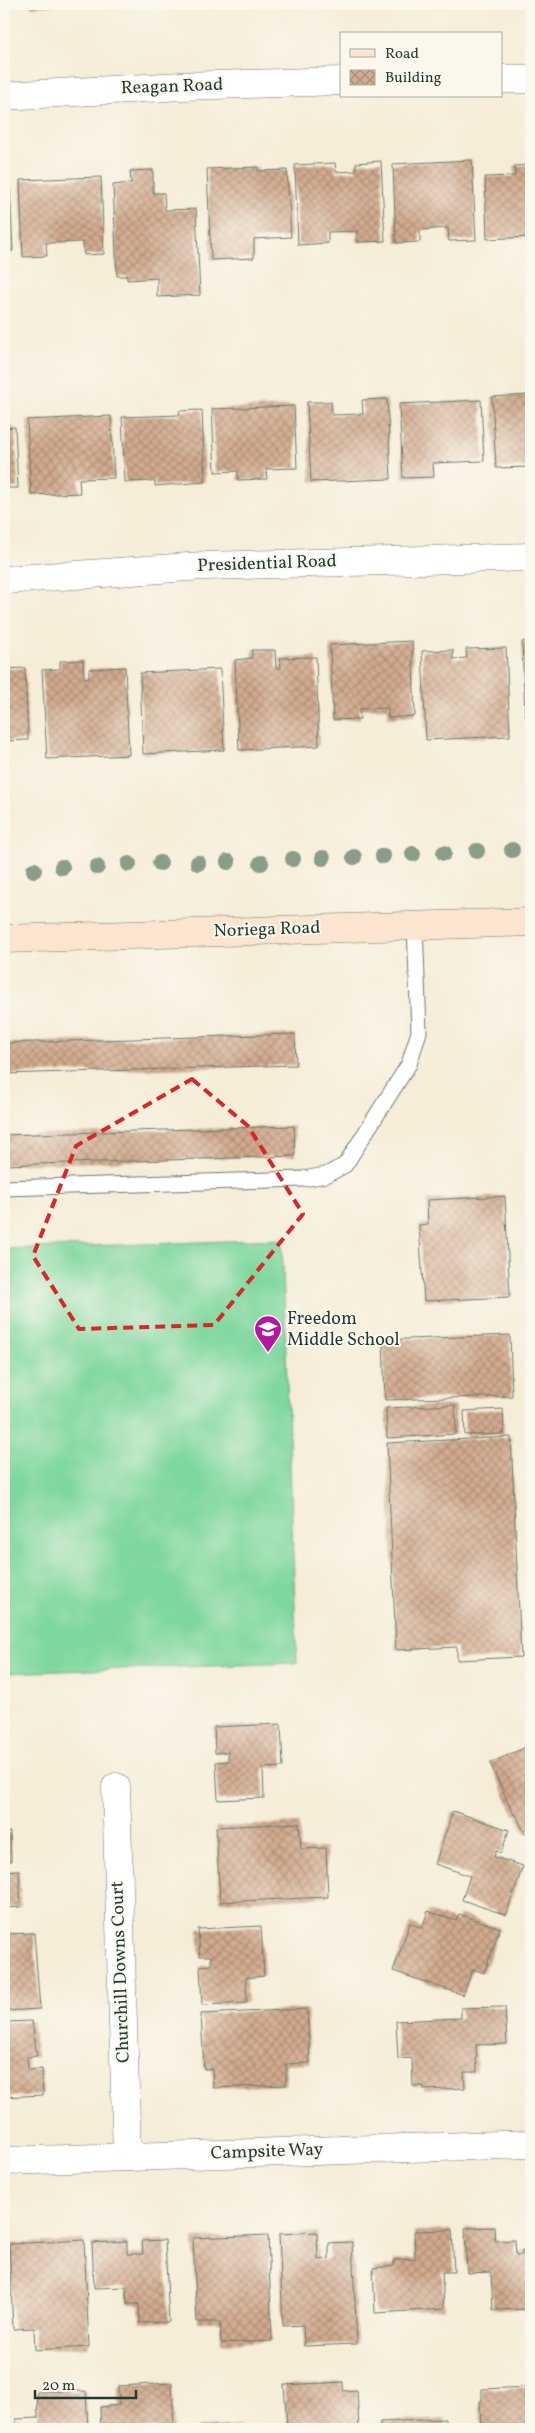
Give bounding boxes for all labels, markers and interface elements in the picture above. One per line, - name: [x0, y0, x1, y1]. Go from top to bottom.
- legend: [340, 32, 502, 98]
- text: Road: [385, 44, 419, 65]
- text: Building: [385, 68, 442, 89]
- street label: Reagan Road: [120, 73, 224, 101]
- street label: Presidential Road: [197, 549, 337, 579]
- street label: Noriega Road: [213, 916, 321, 944]
- place label: Freedom Middle School: [287, 1307, 400, 1353]
- school or university icon: Freedom Middle School: [253, 1314, 283, 1353]
- street label: Churchill Downs Court: [105, 1881, 137, 2063]
- street label: Campsite Way: [210, 2138, 324, 2166]
- scale bar: [35, 2368, 136, 2400]
- text: 20 m: [42, 2376, 75, 2397]

